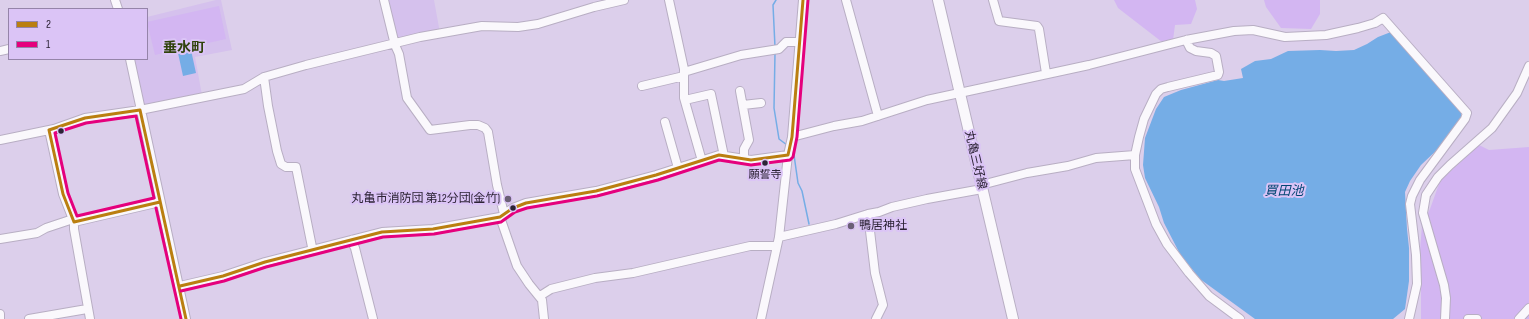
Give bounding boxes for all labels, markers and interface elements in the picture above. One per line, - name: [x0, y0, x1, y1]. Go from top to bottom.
- legend: [8, 8, 148, 60]
- text: 2: [46, 17, 51, 32]
- text: 1: [46, 37, 50, 52]
- district label: 垂水町: [163, 40, 205, 56]
- unlabelled marker: [56, 126, 66, 136]
- street label: 丸亀三好線: [961, 129, 989, 191]
- marker: 願誓寺: [760, 158, 770, 168]
- place label: 願誓寺: [749, 168, 781, 182]
- water label: 買田池: [1265, 184, 1303, 200]
- place label: 丸亀市消防団 第12分団(金竹): [352, 192, 500, 206]
- marker: 丸亀市消防団 第12分団(金竹): [503, 194, 513, 204]
- unlabelled marker: [508, 203, 518, 213]
- place label: 鴨居神社: [859, 219, 907, 233]
- marker: 鴨居神社: [846, 221, 856, 231]

